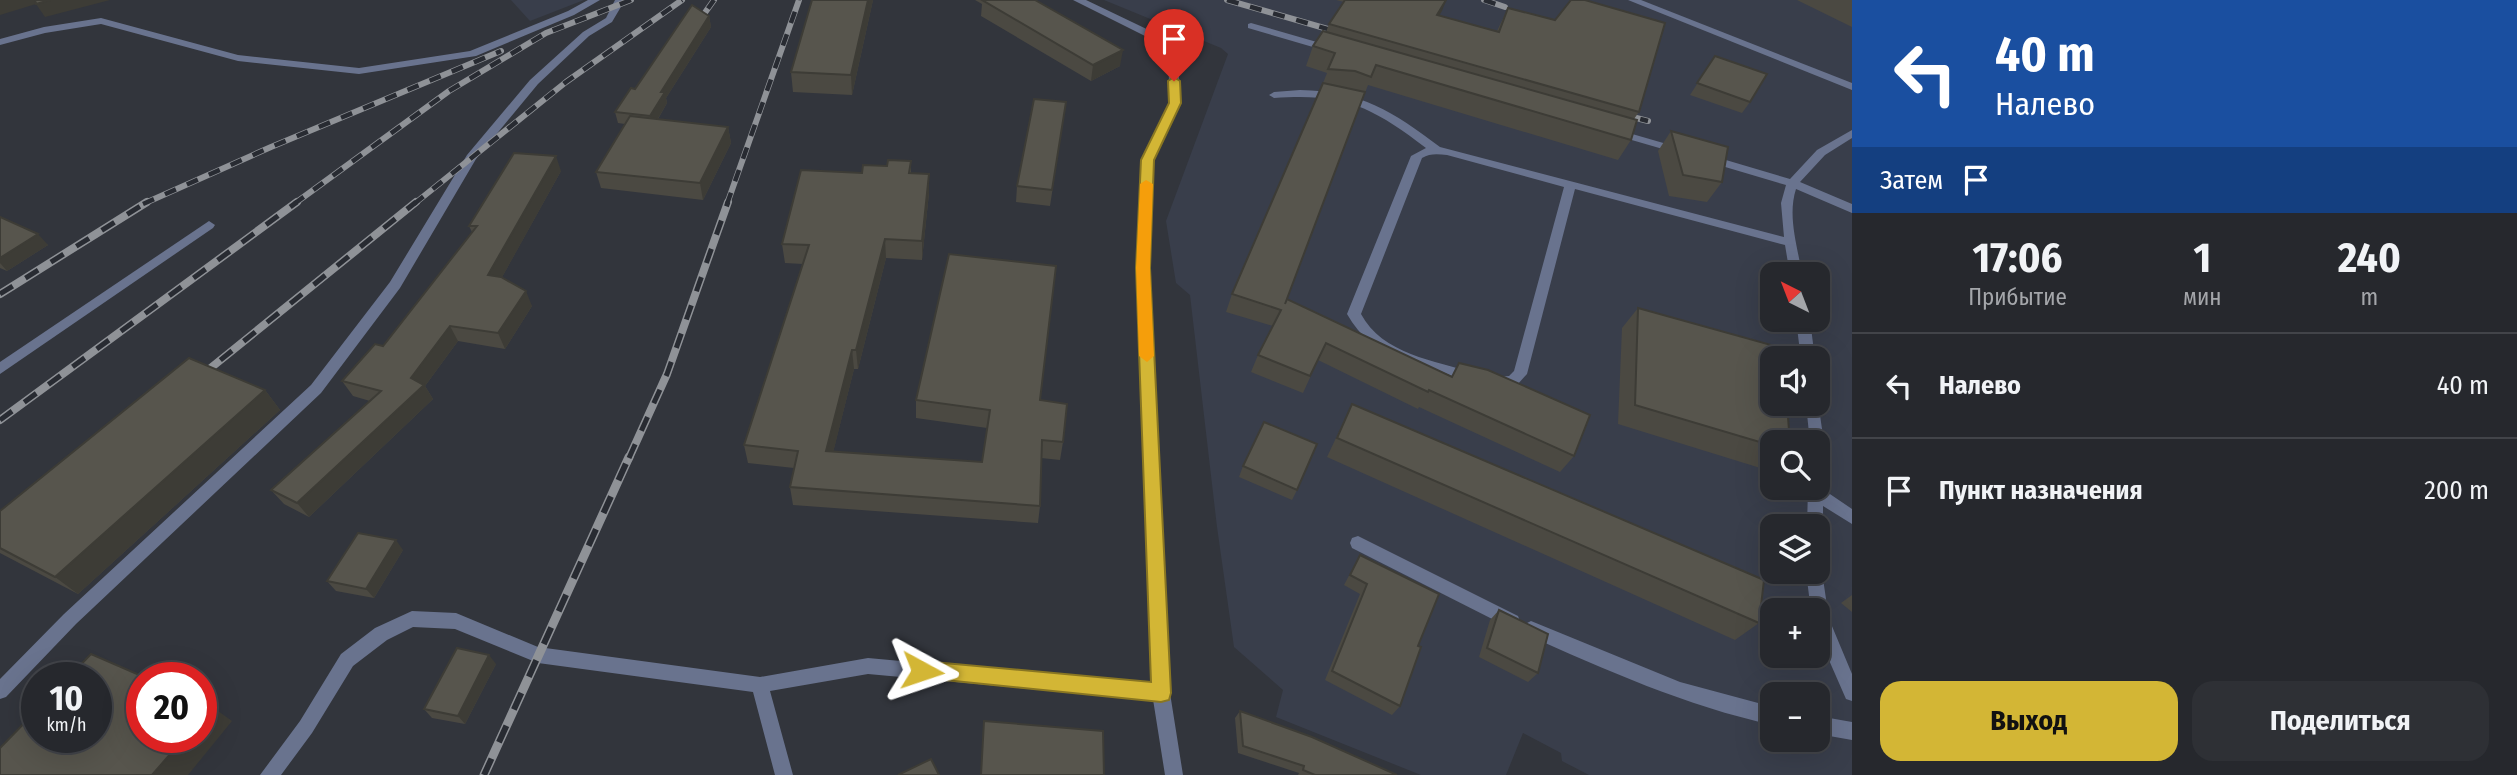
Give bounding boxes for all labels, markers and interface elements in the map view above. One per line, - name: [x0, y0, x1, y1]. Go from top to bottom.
- pin: [1144, 9, 1204, 81]
- icon: arrive: [1155, 20, 1193, 58]
- text: 40 m: [1995, 25, 2095, 84]
- icon: left: [1880, 28, 1971, 119]
- text: Налево: [1995, 85, 2095, 123]
- icon: arrive: [1957, 161, 1995, 199]
- text: Затем: [1880, 165, 1943, 196]
- text: 17:06: [1972, 233, 2063, 283]
- text: 1: [2193, 233, 2211, 283]
- text: 240: [2338, 233, 2401, 283]
- north arrow: [1760, 262, 1830, 332]
- map controls: [1760, 262, 1830, 752]
- text: Прибытие: [1968, 283, 2067, 311]
- text: мин: [2183, 283, 2222, 311]
- text: m: [2360, 283, 2378, 311]
- button: sound: [1760, 346, 1830, 416]
- icon: left: [1880, 367, 1918, 405]
- text: Налево: [1939, 370, 2021, 401]
- text: 40 m: [2437, 370, 2489, 401]
- button: search: [1760, 430, 1830, 500]
- icon: arrive: [1880, 472, 1918, 510]
- text: Пункт назначения: [1939, 475, 2143, 506]
- text: 200 m: [2424, 475, 2489, 506]
- button: layers: [1760, 514, 1830, 584]
- button: +: [1760, 598, 1830, 668]
- position arrow: [885, 634, 959, 708]
- speed limit sign: 20: [126, 662, 217, 753]
- text: 10: [50, 677, 83, 719]
- button: Выход: [1880, 681, 2178, 761]
- button: Поделиться: [2192, 681, 2489, 761]
- button: −: [1760, 682, 1830, 752]
- text: km/h: [46, 714, 87, 736]

